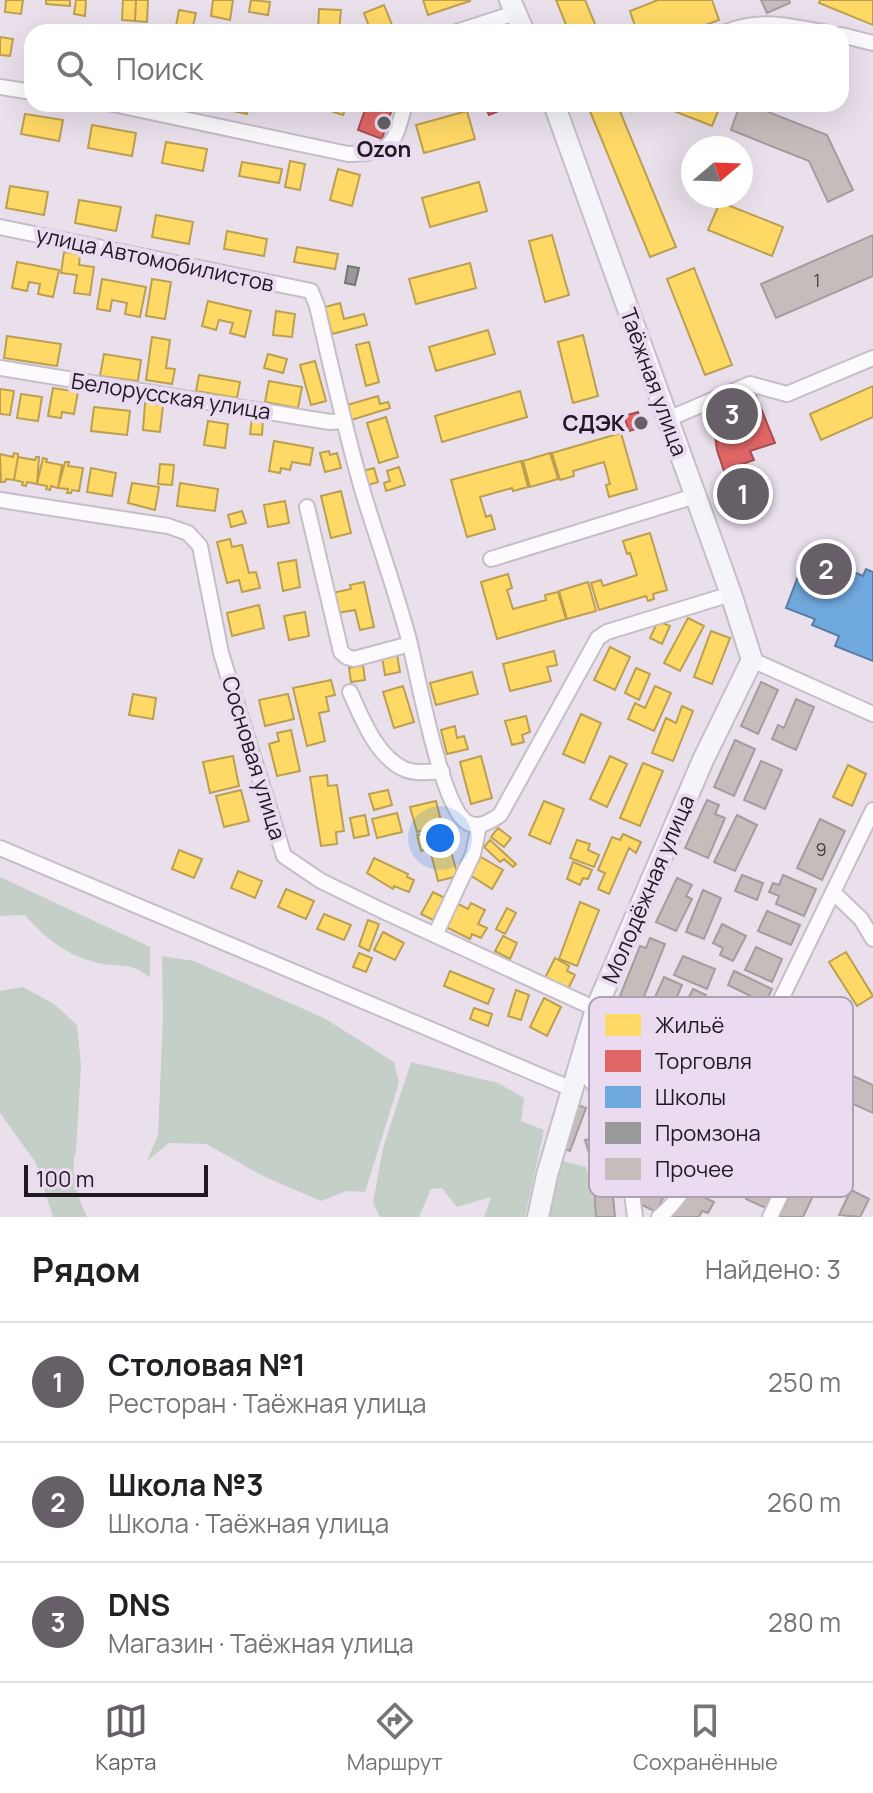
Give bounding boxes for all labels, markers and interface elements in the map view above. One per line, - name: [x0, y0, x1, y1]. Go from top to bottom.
- search box: [24, 24, 849, 112]
- icon: search: [52, 46, 96, 90]
- text: Поиск: [116, 48, 203, 89]
- marker: Ozon: [375, 114, 393, 132]
- place label: Ozon: [357, 134, 411, 164]
- north arrow: [681, 136, 753, 208]
- street label: улица Автомобилистов: [33, 219, 277, 299]
- house number: 1: [813, 268, 821, 292]
- street label: Таёжная улица: [613, 304, 695, 460]
- street label: Белорусская улица: [69, 365, 273, 427]
- pin: 3: [706, 384, 758, 444]
- place label: СДЭК: [563, 408, 626, 438]
- marker: СДЭК: [632, 414, 650, 432]
- pin: 1: [717, 464, 769, 524]
- pin: 2: [800, 539, 852, 599]
- street label: Сосновая улица: [215, 672, 293, 844]
- street label: Молодёжная улица: [595, 790, 701, 988]
- your location: [420, 818, 460, 858]
- house number: 9: [815, 837, 827, 861]
- legend: [589, 997, 853, 1197]
- text: Жильё: [655, 1010, 725, 1040]
- text: Торговля: [655, 1046, 752, 1076]
- text: Школы: [655, 1082, 726, 1112]
- text: Промзона: [655, 1118, 761, 1148]
- text: Прочее: [655, 1154, 734, 1184]
- scale bar: [24, 1161, 208, 1197]
- text: 100 m: [36, 1164, 94, 1194]
- text: Рядом: [32, 1246, 141, 1292]
- text: Найдено: 3: [705, 1251, 841, 1287]
- text: Столовая №1: [108, 1344, 306, 1385]
- text: 1: [52, 1364, 64, 1400]
- text: 250 m: [768, 1364, 841, 1400]
- text: Ресторан · Таёжная улица: [108, 1385, 427, 1421]
- text: Школа №3: [108, 1464, 264, 1505]
- text: 2: [50, 1484, 66, 1520]
- text: 260 m: [767, 1484, 841, 1520]
- text: Школа · Таёжная улица: [108, 1505, 389, 1541]
- text: DNS: [108, 1584, 170, 1625]
- text: 3: [50, 1604, 66, 1640]
- text: 280 m: [768, 1604, 841, 1640]
- text: Магазин · Таёжная улица: [108, 1625, 414, 1661]
- tab: Карта: [95, 1699, 156, 1777]
- tab: Маршрут: [347, 1699, 443, 1777]
- tab: Сохранённые: [633, 1699, 778, 1777]

